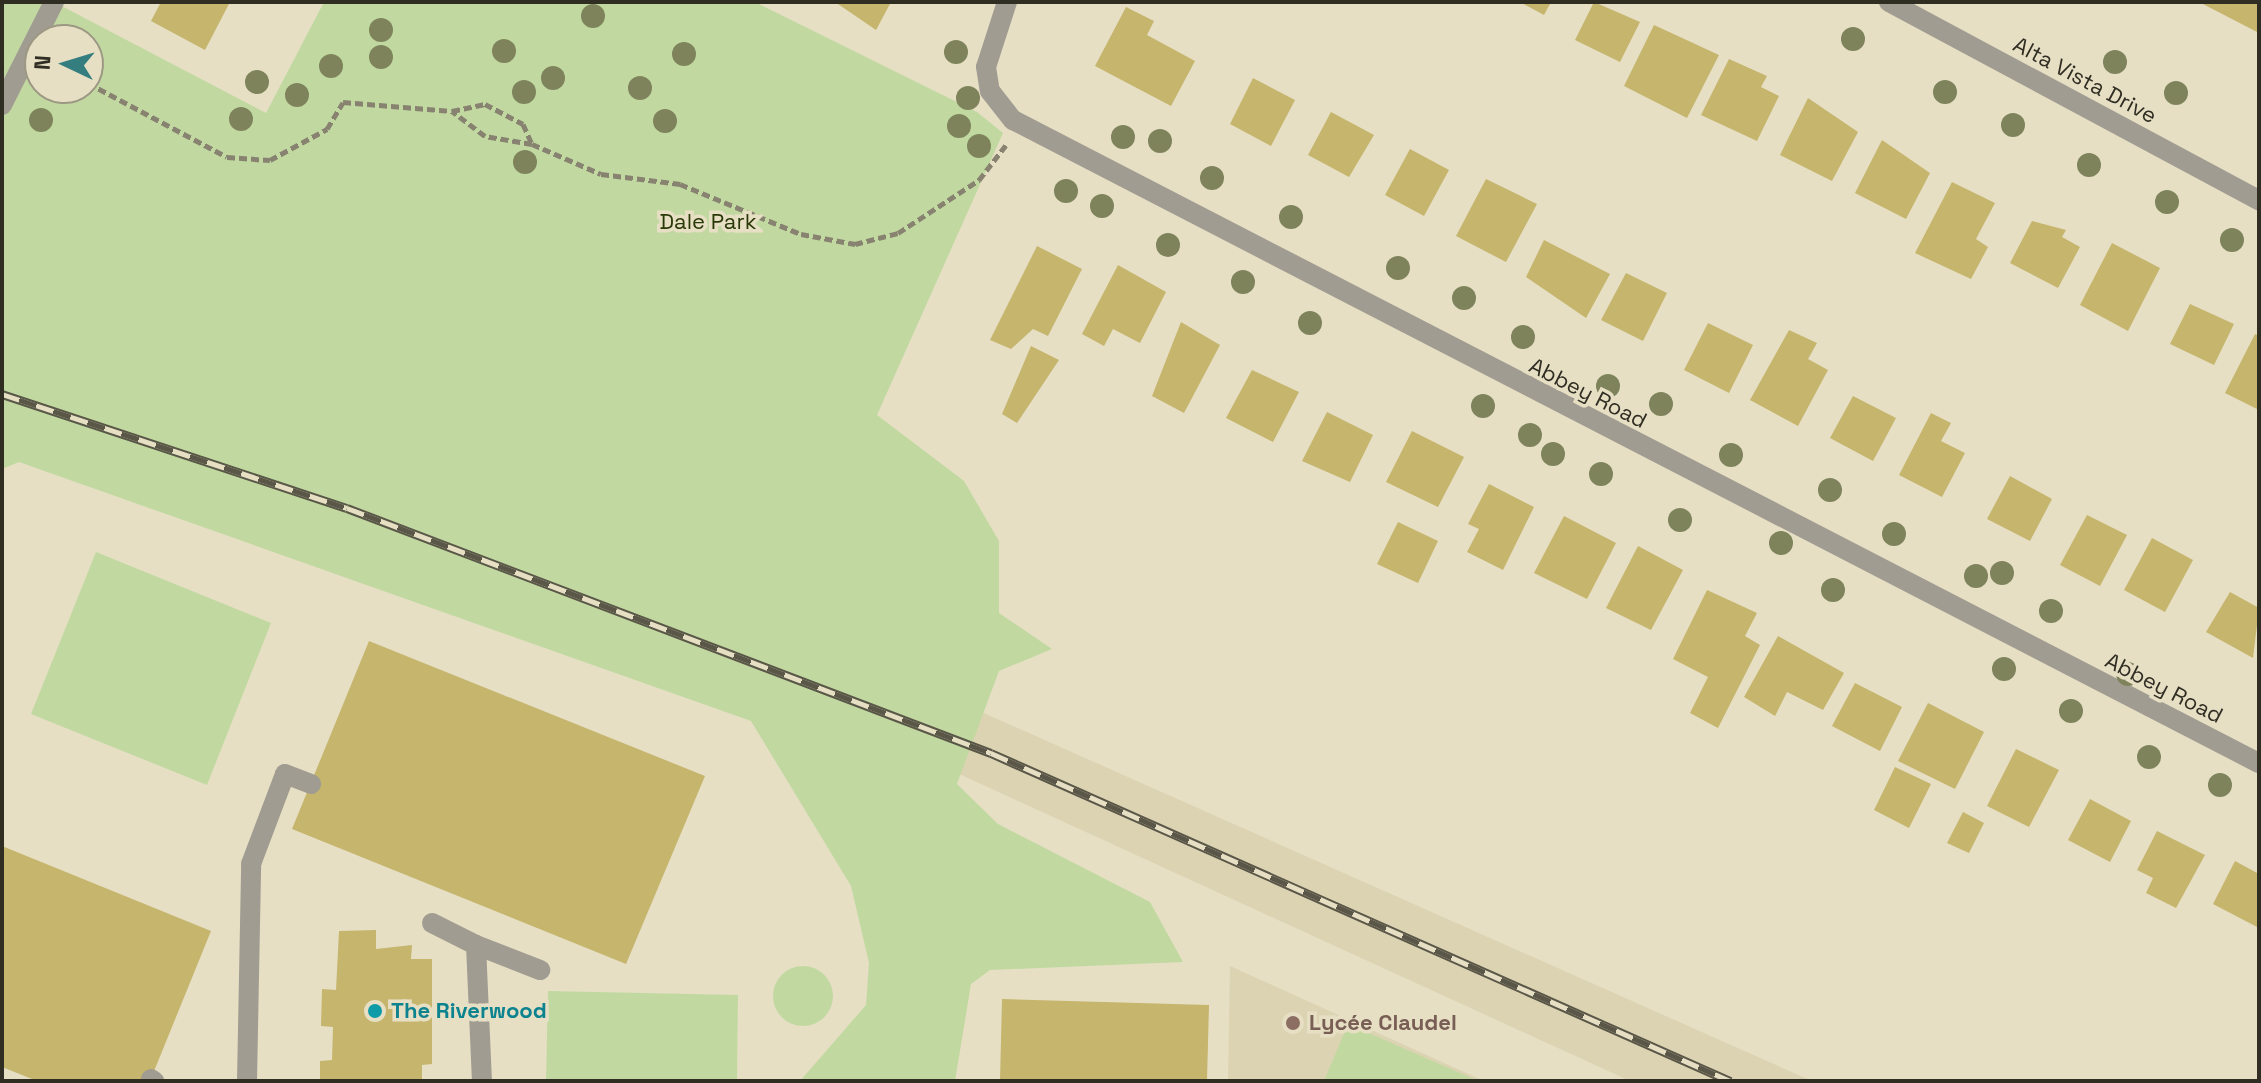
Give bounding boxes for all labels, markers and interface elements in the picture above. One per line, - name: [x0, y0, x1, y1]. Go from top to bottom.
- north arrow: [24, 24, 104, 104]
- street label: Alta Vista Drive: [2009, 31, 2161, 129]
- text: N: [28, 54, 57, 71]
- park label: Dale Park: [659, 209, 757, 235]
- street label: Abbey Road: [1525, 352, 1651, 434]
- street label: Abbey Road: [2101, 647, 2227, 729]
- place label: The Riverwood: [391, 998, 547, 1024]
- marker: The Riverwood: [366, 1002, 384, 1020]
- place label: Lycée Claudel: [1309, 1010, 1457, 1036]
- marker: Lycée Claudel: [1284, 1014, 1302, 1032]

